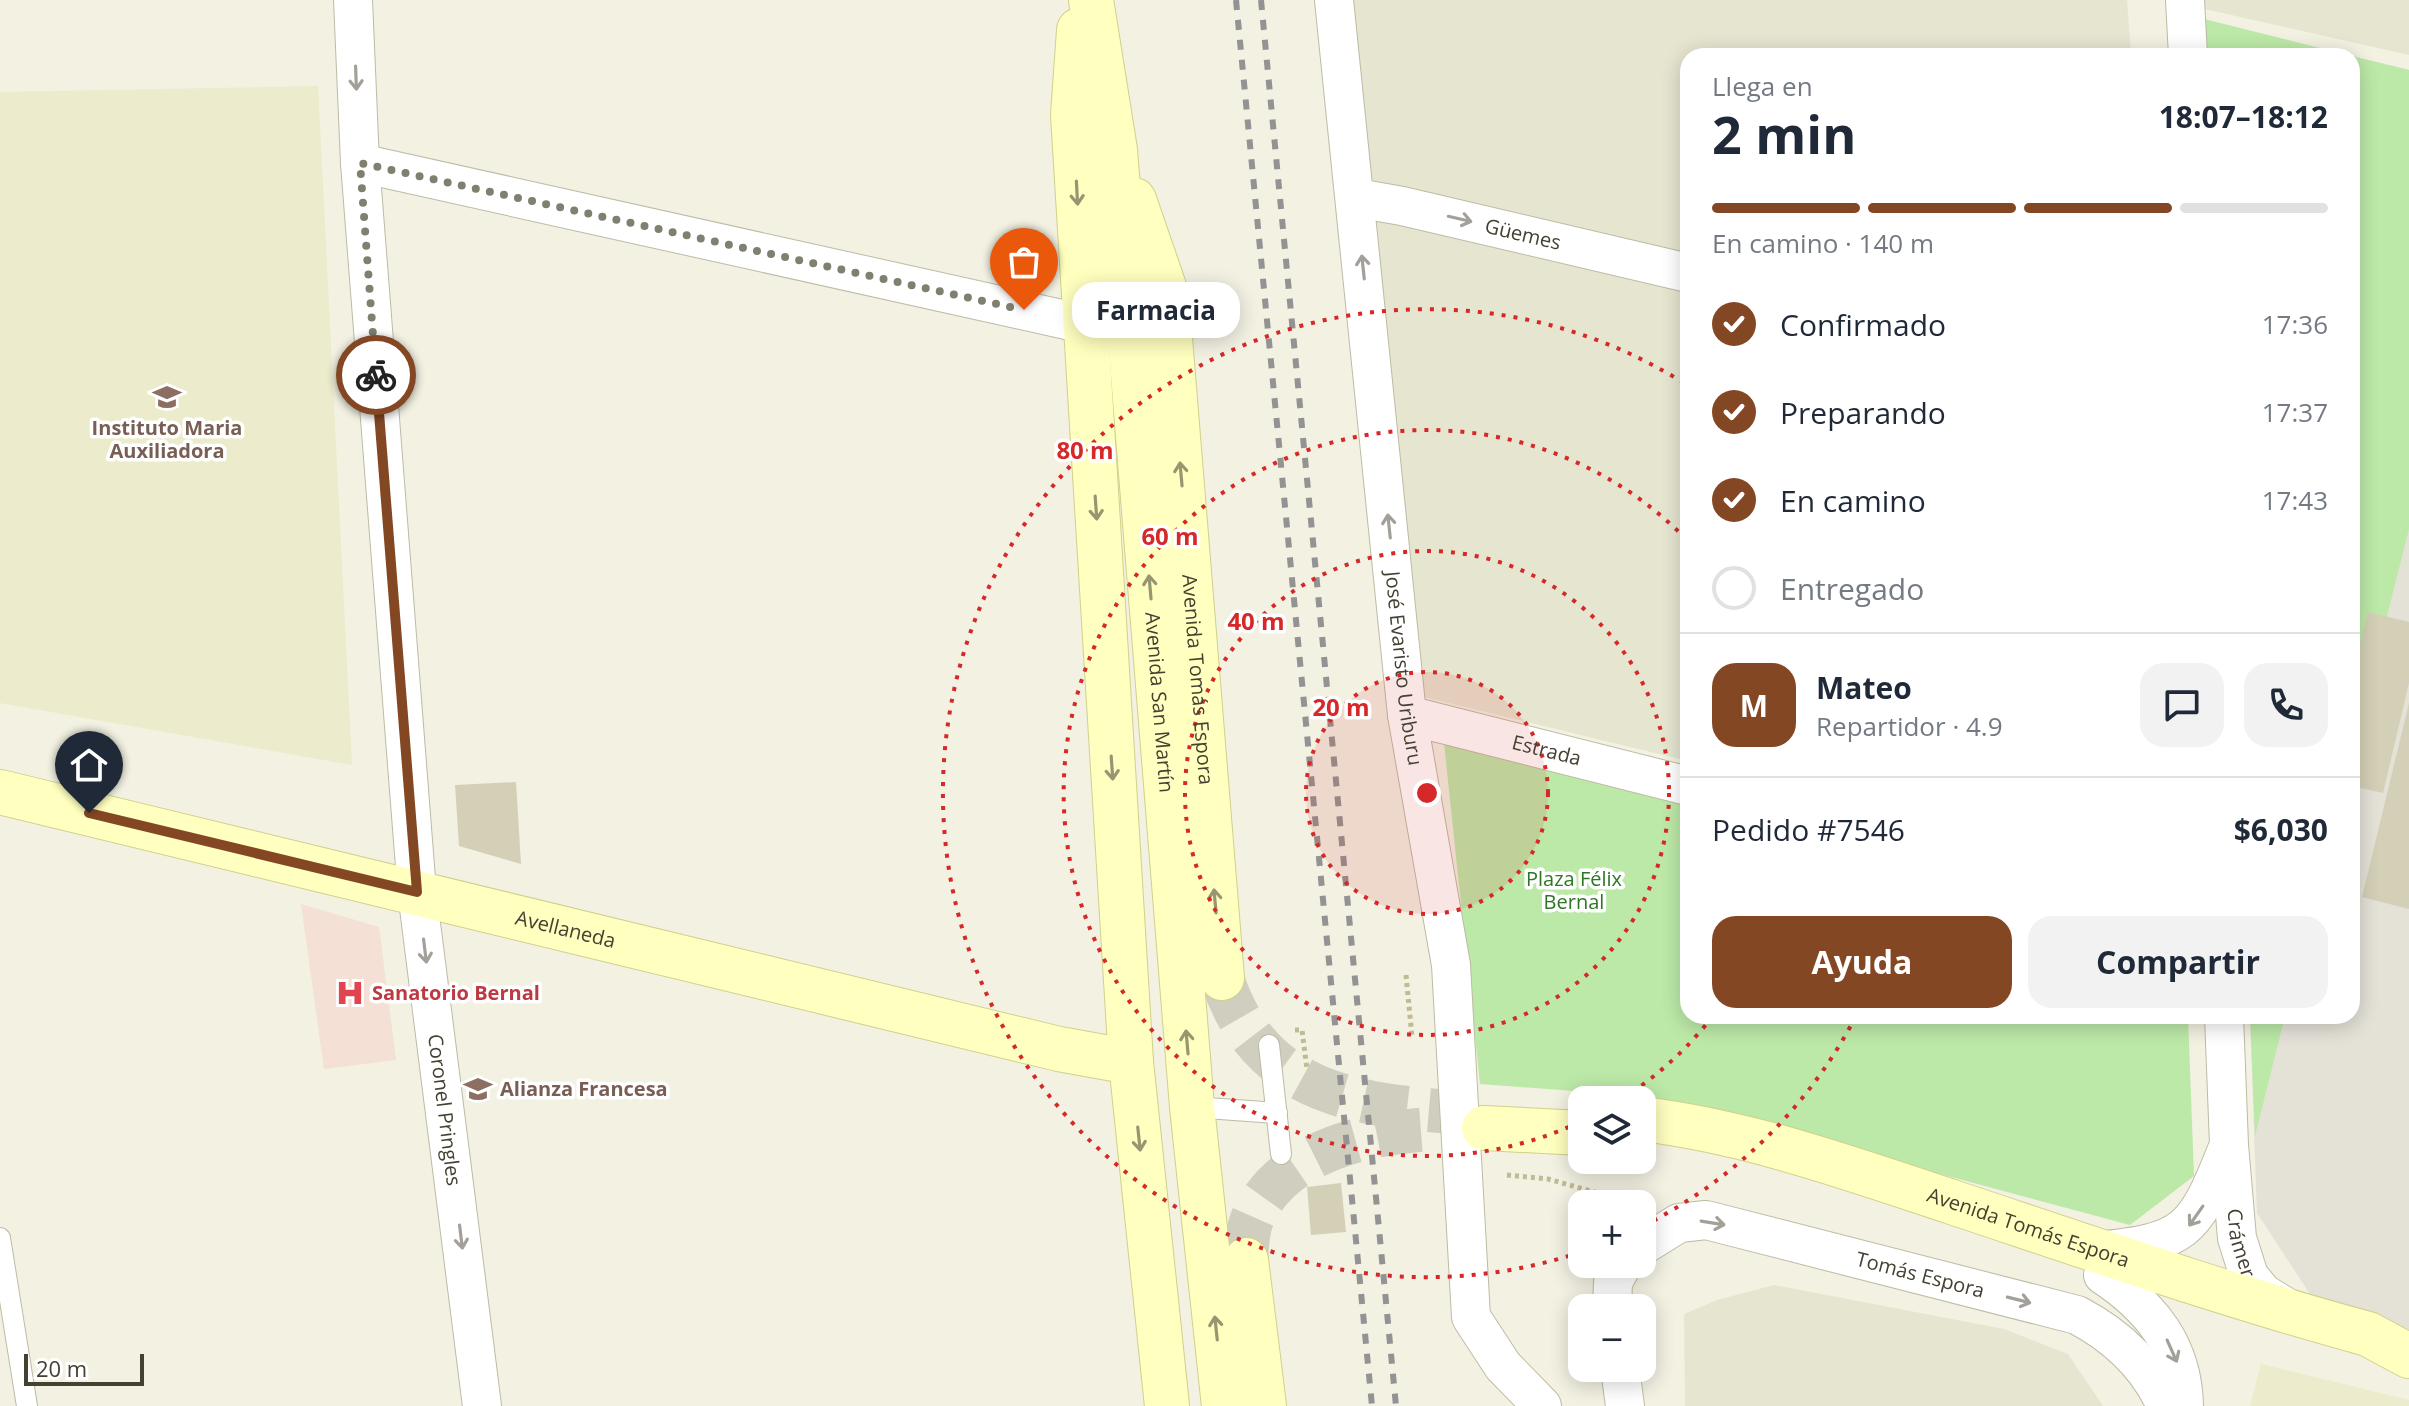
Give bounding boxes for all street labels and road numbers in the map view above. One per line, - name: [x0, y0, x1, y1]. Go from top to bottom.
- street label: Güemes: [1482, 212, 1564, 256]
- street label: José Evaristo Uriburu: [1379, 568, 1430, 768]
- street label: Avenida Tomás Espora: [1176, 573, 1220, 786]
- street label: Avenida San Martín: [1139, 611, 1181, 794]
- street label: Estrada: [1509, 728, 1584, 772]
- street label: Avellaneda: [513, 904, 618, 954]
- street label: Coronel Pringles: [422, 1032, 468, 1187]
- street label: Avenida Tomás Espora: [1924, 1181, 2133, 1273]
- street label: Crámer: [2222, 1208, 2263, 1281]
- street label: Tomás Espora: [1853, 1245, 1988, 1304]

